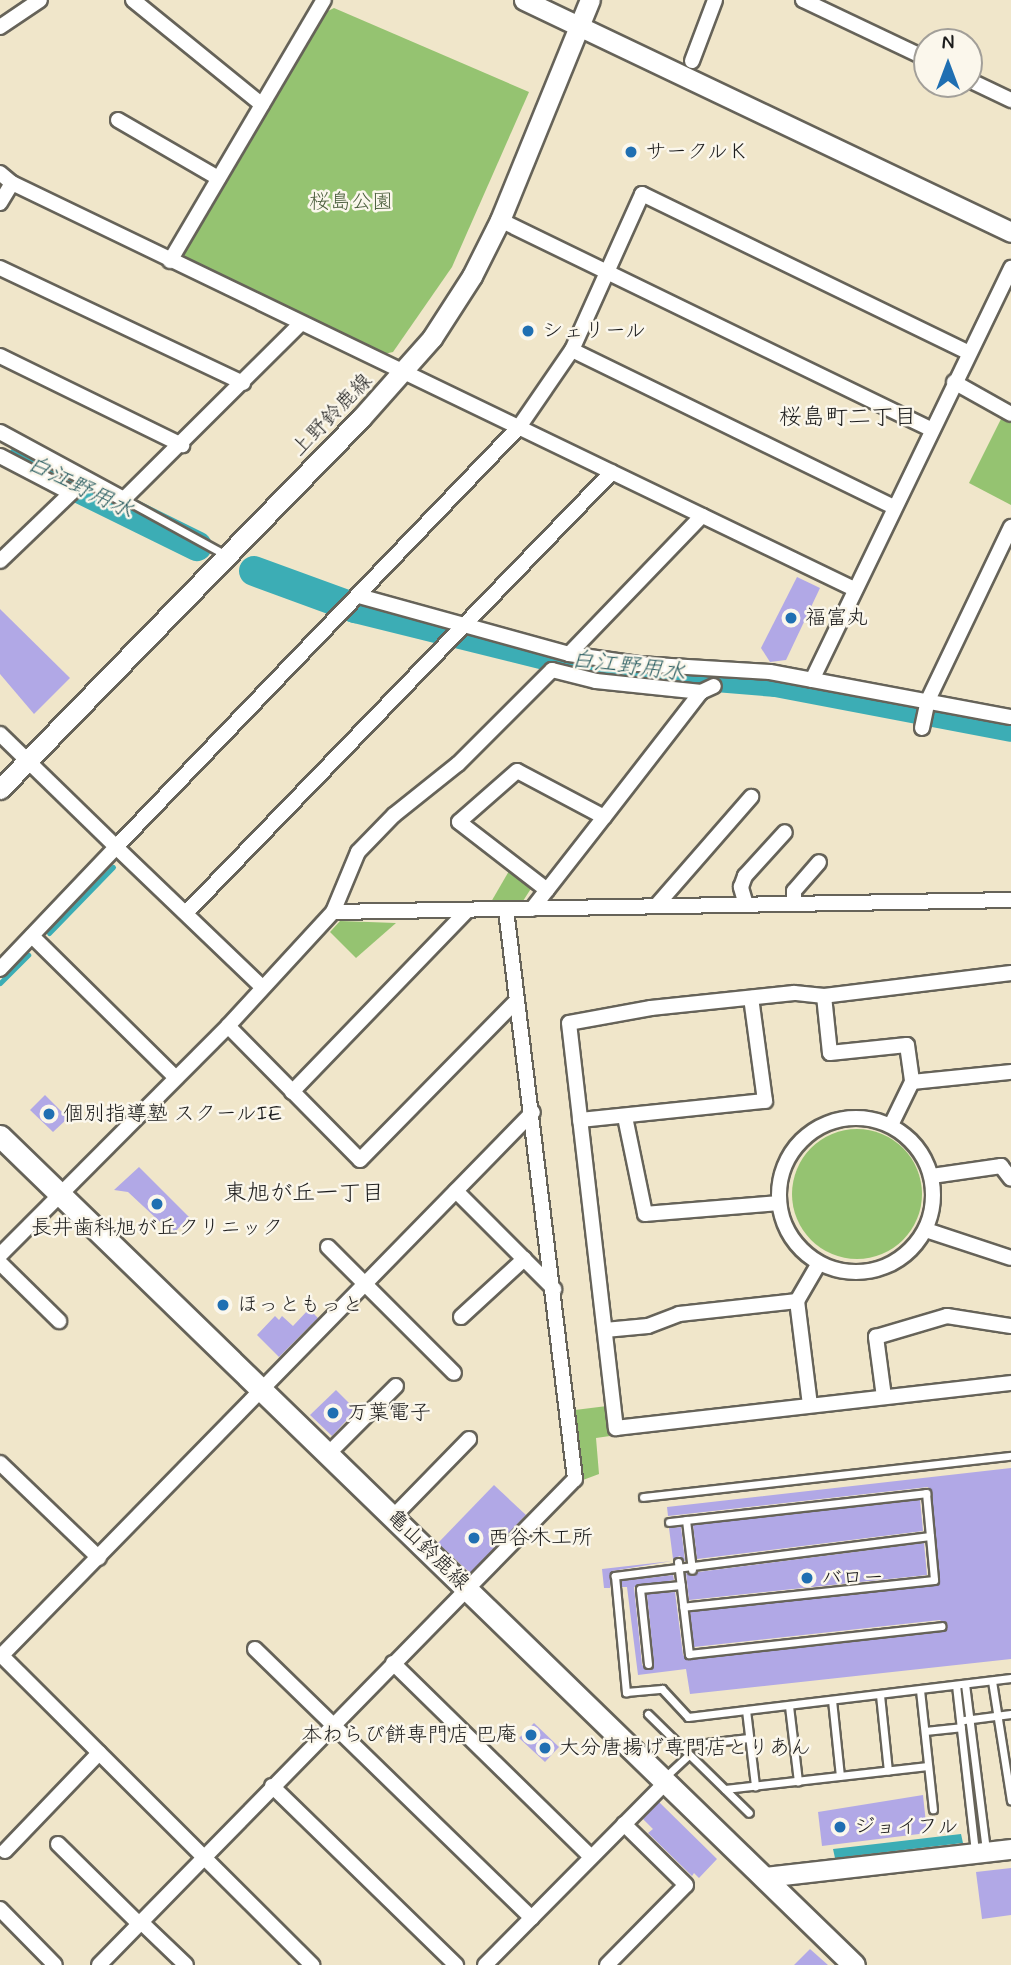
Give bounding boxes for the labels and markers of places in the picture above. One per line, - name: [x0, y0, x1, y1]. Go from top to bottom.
- place label: サークルＫ: [645, 139, 750, 165]
- marker: サークルＫ: [623, 144, 639, 160]
- place label: シェリール: [542, 318, 647, 344]
- marker: シェリール: [520, 323, 536, 339]
- place label: 福富丸: [805, 605, 868, 631]
- marker: 福富丸: [783, 610, 799, 626]
- place label: 個別指導塾 スクールIE: [63, 1101, 284, 1127]
- marker: 個別指導塾 スクールIE: [41, 1106, 57, 1122]
- marker: 長井歯科旭が丘クリニック: [149, 1196, 165, 1212]
- place label: 長井歯科旭が丘クリニック: [31, 1215, 283, 1241]
- place label: ほっともっと: [237, 1292, 363, 1318]
- marker: ほっともっと: [215, 1297, 231, 1313]
- place label: 万葉電子: [347, 1400, 431, 1426]
- marker: 万葉電子: [325, 1405, 341, 1421]
- place label: 西谷木工所: [488, 1525, 593, 1551]
- marker: 西谷木工所: [466, 1530, 482, 1546]
- place label: バロー: [821, 1565, 884, 1591]
- marker: バロー: [799, 1570, 815, 1586]
- place label: 本わらび餅専門店 巴庵: [301, 1722, 517, 1748]
- marker: 本わらび餅専門店 巴庵: [523, 1727, 539, 1743]
- place label: 大分唐揚げ専門店とりあん: [559, 1735, 811, 1761]
- marker: 大分唐揚げ専門店とりあん: [537, 1740, 553, 1756]
- place label: ジョイフル: [854, 1814, 959, 1840]
- marker: ジョイフル: [832, 1819, 848, 1835]

